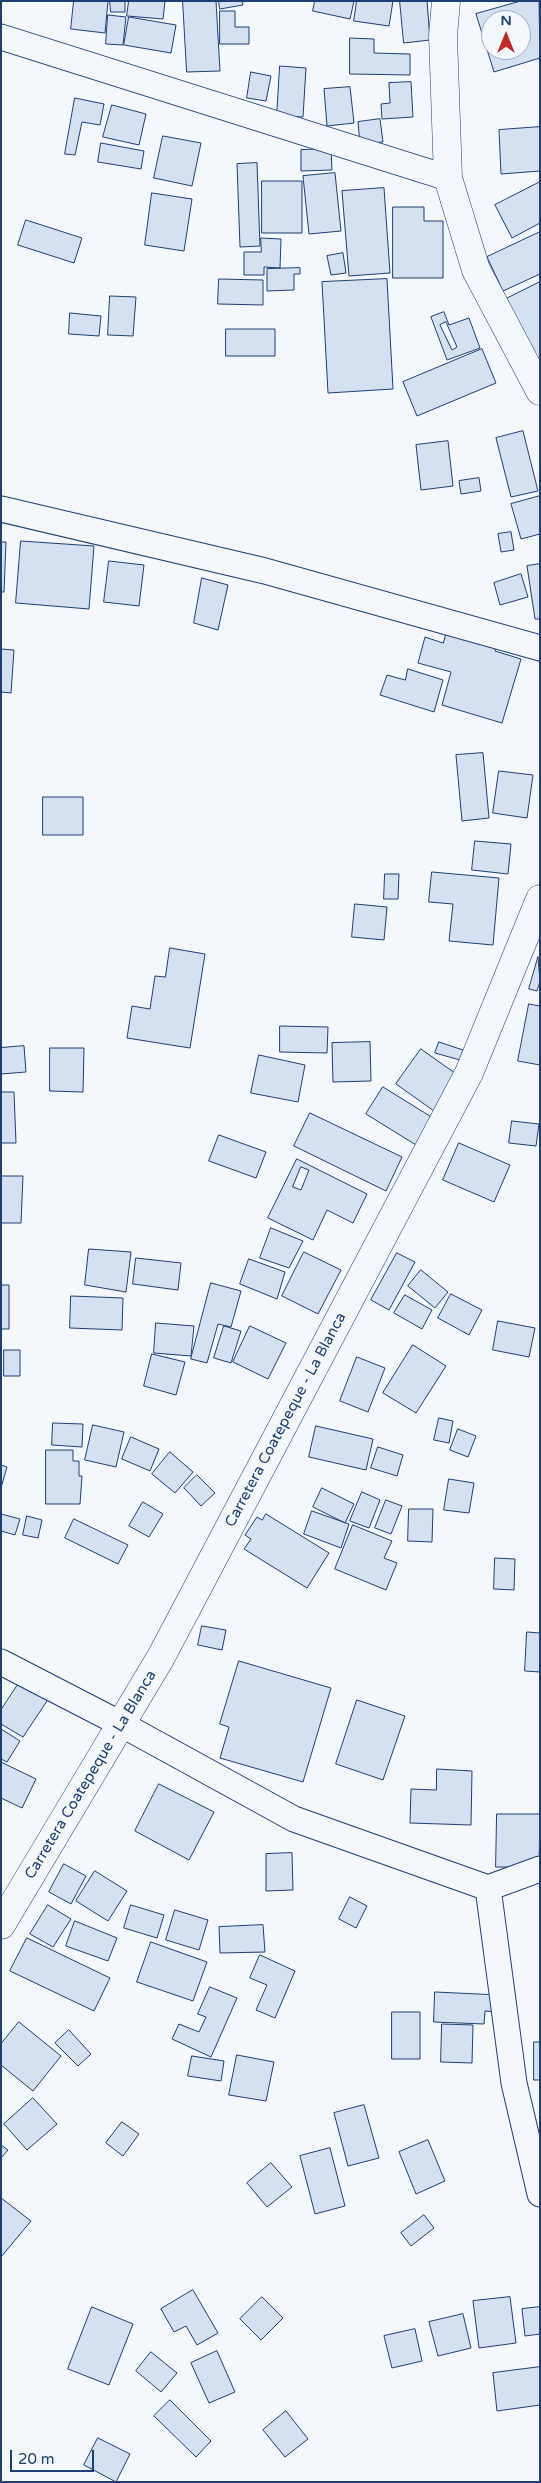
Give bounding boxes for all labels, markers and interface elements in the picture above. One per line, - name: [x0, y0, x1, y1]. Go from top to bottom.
- north arrow: [481, 10, 531, 60]
- text: N: [500, 12, 512, 29]
- street label: Carretera Coatepeque - La Blanca: [222, 1310, 350, 1530]
- street label: Carretera Coatepeque - La Blanca: [21, 1667, 161, 1883]
- scale bar: [12, 2440, 96, 2472]
- text: 20 m: [18, 2450, 55, 2468]

